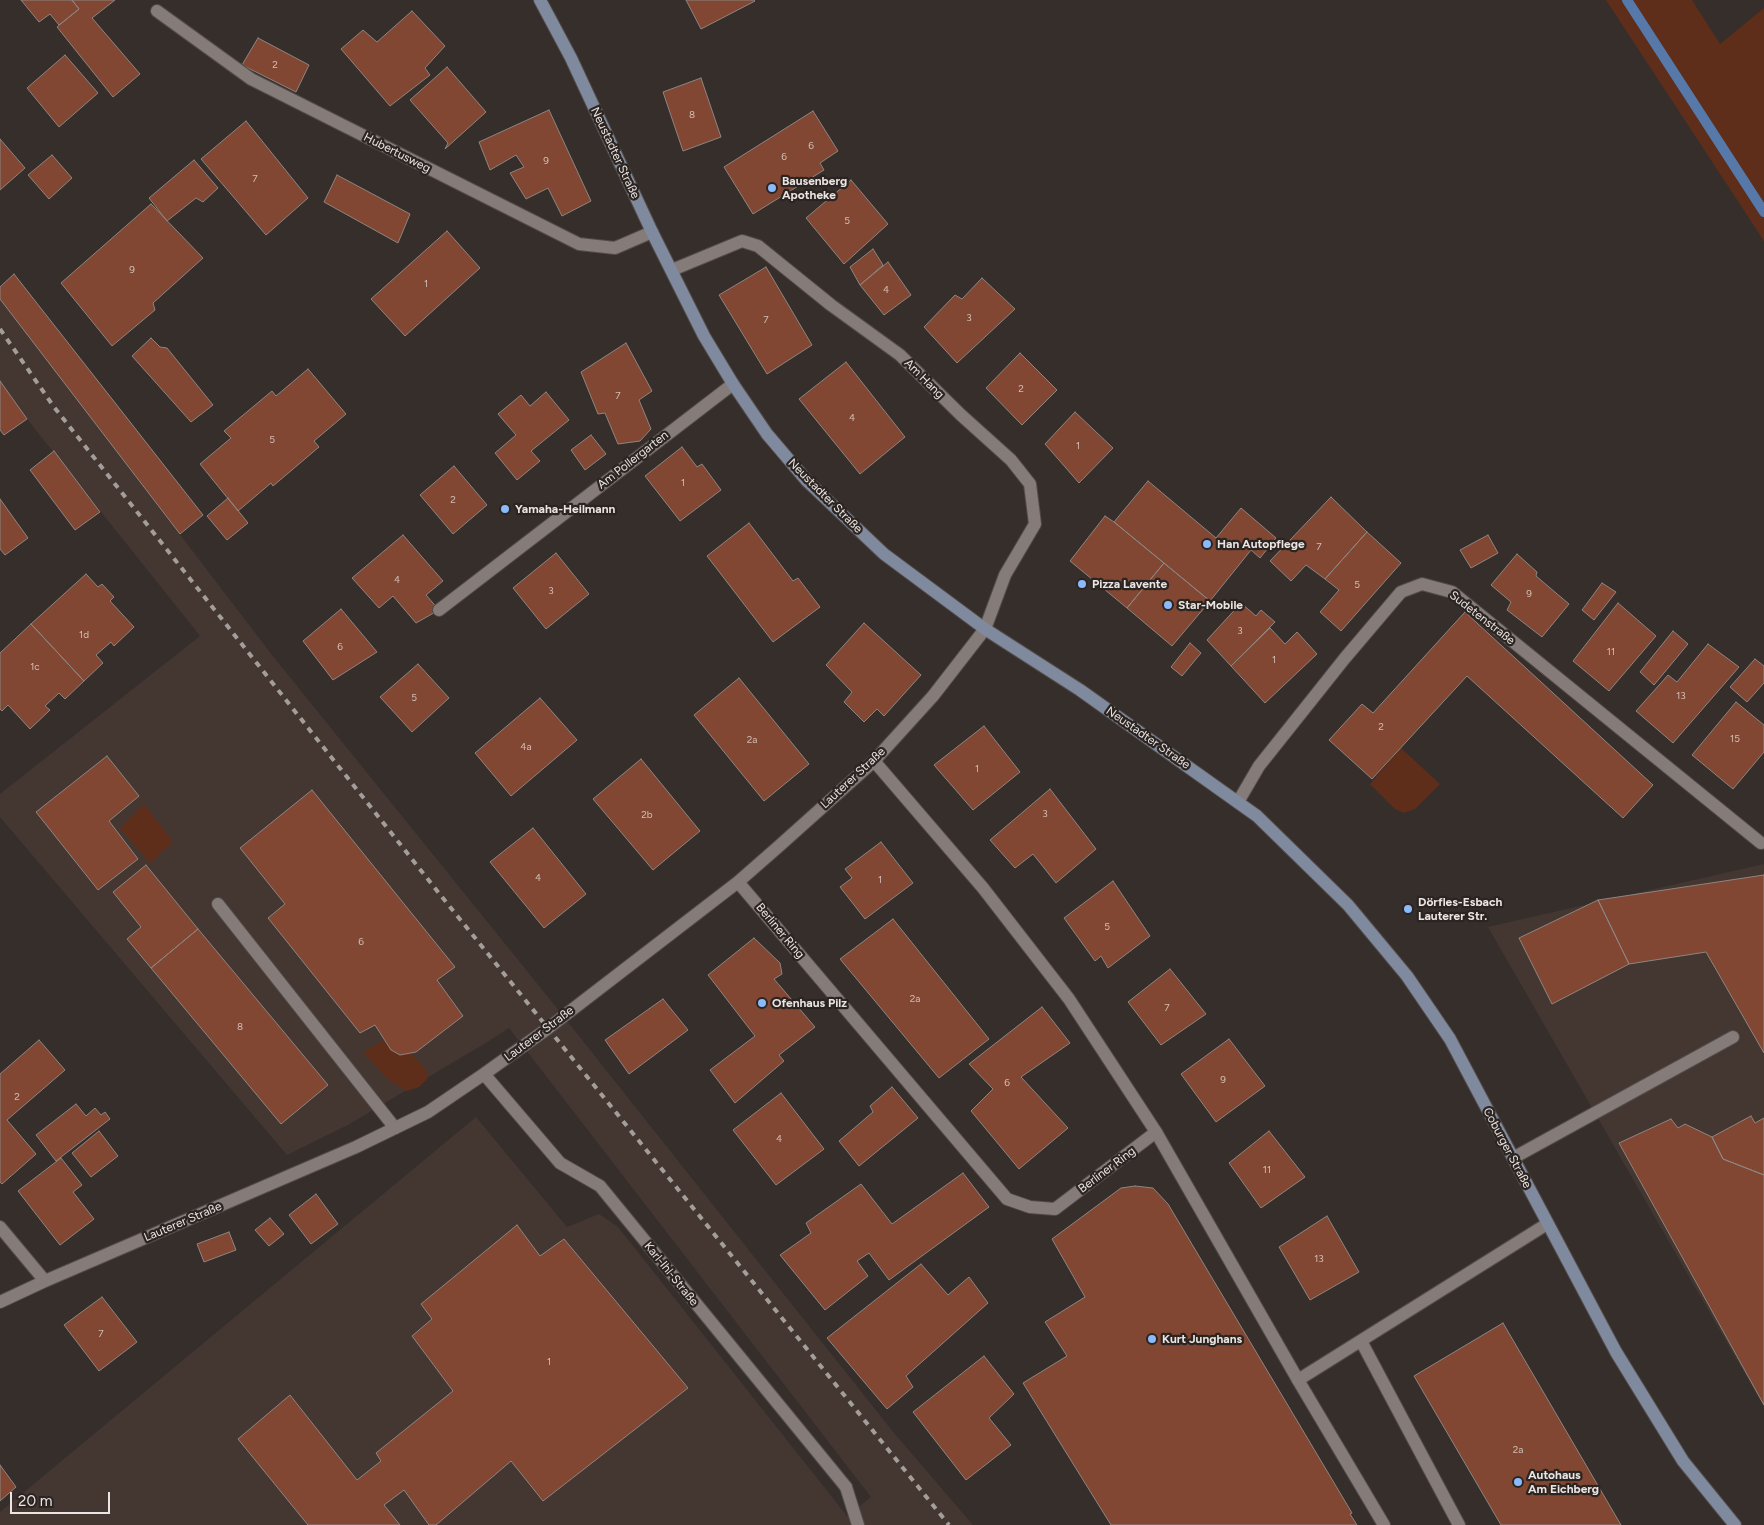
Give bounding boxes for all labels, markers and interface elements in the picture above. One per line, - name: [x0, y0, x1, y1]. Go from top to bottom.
- house number: 2: [272, 59, 278, 71]
- street label: Neustadter Straße: [587, 105, 643, 201]
- house number: 8: [689, 109, 695, 121]
- street label: Hubertusweg: [361, 130, 433, 176]
- house number: 6: [808, 140, 814, 152]
- house number: 6: [781, 151, 787, 163]
- house number: 9: [543, 155, 549, 167]
- house number: 7: [252, 173, 258, 185]
- place label: Bausenberg Apotheke: [782, 174, 847, 202]
- marker: Bausenberg Apotheke: [766, 182, 778, 194]
- house number: 5: [844, 215, 850, 227]
- house number: 9: [129, 264, 135, 276]
- house number: 1: [424, 278, 428, 290]
- house number: 4: [883, 284, 889, 296]
- house number: 3: [966, 312, 972, 324]
- house number: 7: [763, 314, 769, 326]
- street label: Am Hang: [901, 356, 947, 402]
- house number: 2: [1018, 383, 1024, 395]
- house number: 7: [615, 390, 621, 402]
- house number: 4: [849, 412, 855, 424]
- street label: Am Pollergarten: [595, 428, 671, 492]
- house number: 5: [269, 434, 275, 446]
- house number: 1: [1076, 440, 1080, 452]
- street label: Neustadter Straße: [785, 456, 865, 536]
- house number: 1: [681, 477, 685, 489]
- house number: 2: [450, 494, 456, 506]
- place label: Yamaha-Heilmann: [515, 502, 615, 516]
- marker: Yamaha-Heilmann: [499, 503, 511, 515]
- place label: Han Autopflege: [1217, 537, 1305, 551]
- marker: Han Autopflege: [1201, 538, 1213, 550]
- house number: 7: [1316, 541, 1322, 553]
- house number: 4: [394, 574, 400, 586]
- place label: Pizza Lavente: [1092, 577, 1167, 591]
- marker: Pizza Lavente: [1076, 578, 1088, 590]
- house number: 5: [1354, 579, 1360, 591]
- house number: 3: [548, 585, 554, 597]
- street label: Sudetenstraße: [1446, 588, 1518, 648]
- house number: 9: [1526, 588, 1532, 600]
- place label: Star-Mobile: [1178, 598, 1243, 612]
- marker: Star-Mobile: [1162, 599, 1174, 611]
- house number: 3: [1237, 625, 1243, 637]
- house number: 1d: [79, 629, 89, 641]
- house number: 6: [337, 641, 343, 653]
- house number: 11: [1607, 646, 1615, 658]
- house number: 1: [1272, 654, 1276, 666]
- house number: 1c: [30, 661, 40, 673]
- house number: 13: [1676, 690, 1686, 702]
- house number: 5: [411, 692, 417, 704]
- street label: Neustadter Straße: [1103, 704, 1193, 772]
- house number: 2: [1378, 721, 1384, 733]
- house number: 15: [1730, 733, 1740, 745]
- house number: 2a: [747, 734, 757, 746]
- house number: 4a: [520, 741, 532, 753]
- street label: Lauterer Straße: [818, 744, 888, 812]
- house number: 1: [975, 763, 979, 775]
- house number: 3: [1042, 808, 1048, 820]
- house number: 2b: [641, 809, 653, 821]
- house number: 4: [535, 872, 541, 884]
- house number: 1: [878, 874, 882, 886]
- place label: Dörfles-Esbach Lauterer Str.: [1418, 895, 1502, 923]
- street label: Berliner Ring: [753, 900, 807, 962]
- marker: Dörfles-Esbach Lauterer Str.: [1402, 903, 1414, 915]
- house number: 5: [1104, 921, 1110, 933]
- house number: 6: [358, 936, 364, 948]
- house number: 2a: [910, 993, 920, 1005]
- place label: Ofenhaus Pilz: [772, 996, 847, 1010]
- marker: Ofenhaus Pilz: [756, 997, 768, 1009]
- house number: 7: [1164, 1002, 1170, 1014]
- street label: Lauterer Straße: [501, 1003, 577, 1065]
- house number: 8: [237, 1021, 243, 1033]
- house number: 9: [1220, 1074, 1226, 1086]
- house number: 6: [1004, 1077, 1010, 1089]
- house number: 2: [14, 1091, 20, 1103]
- street label: Coburger Straße: [1480, 1105, 1534, 1191]
- house number: 4: [776, 1133, 782, 1145]
- street label: Berliner Ring: [1076, 1144, 1138, 1196]
- house number: 11: [1263, 1164, 1271, 1176]
- street label: Lauterer Straße: [142, 1199, 224, 1245]
- street label: Karl-Ihl-Straße: [641, 1239, 701, 1309]
- house number: 13: [1314, 1253, 1324, 1265]
- house number: 7: [98, 1328, 104, 1340]
- place label: Kurt Junghans: [1162, 1332, 1242, 1346]
- marker: Kurt Junghans: [1146, 1333, 1158, 1345]
- house number: 1: [547, 1356, 551, 1368]
- house number: 2a: [1513, 1444, 1523, 1456]
- place label: Autohaus Am Eichberg: [1528, 1468, 1599, 1496]
- marker: Autohaus Am Eichberg: [1512, 1476, 1524, 1488]
- scale bar: [12, 1482, 112, 1514]
- text: 20 m: [18, 1492, 52, 1510]

